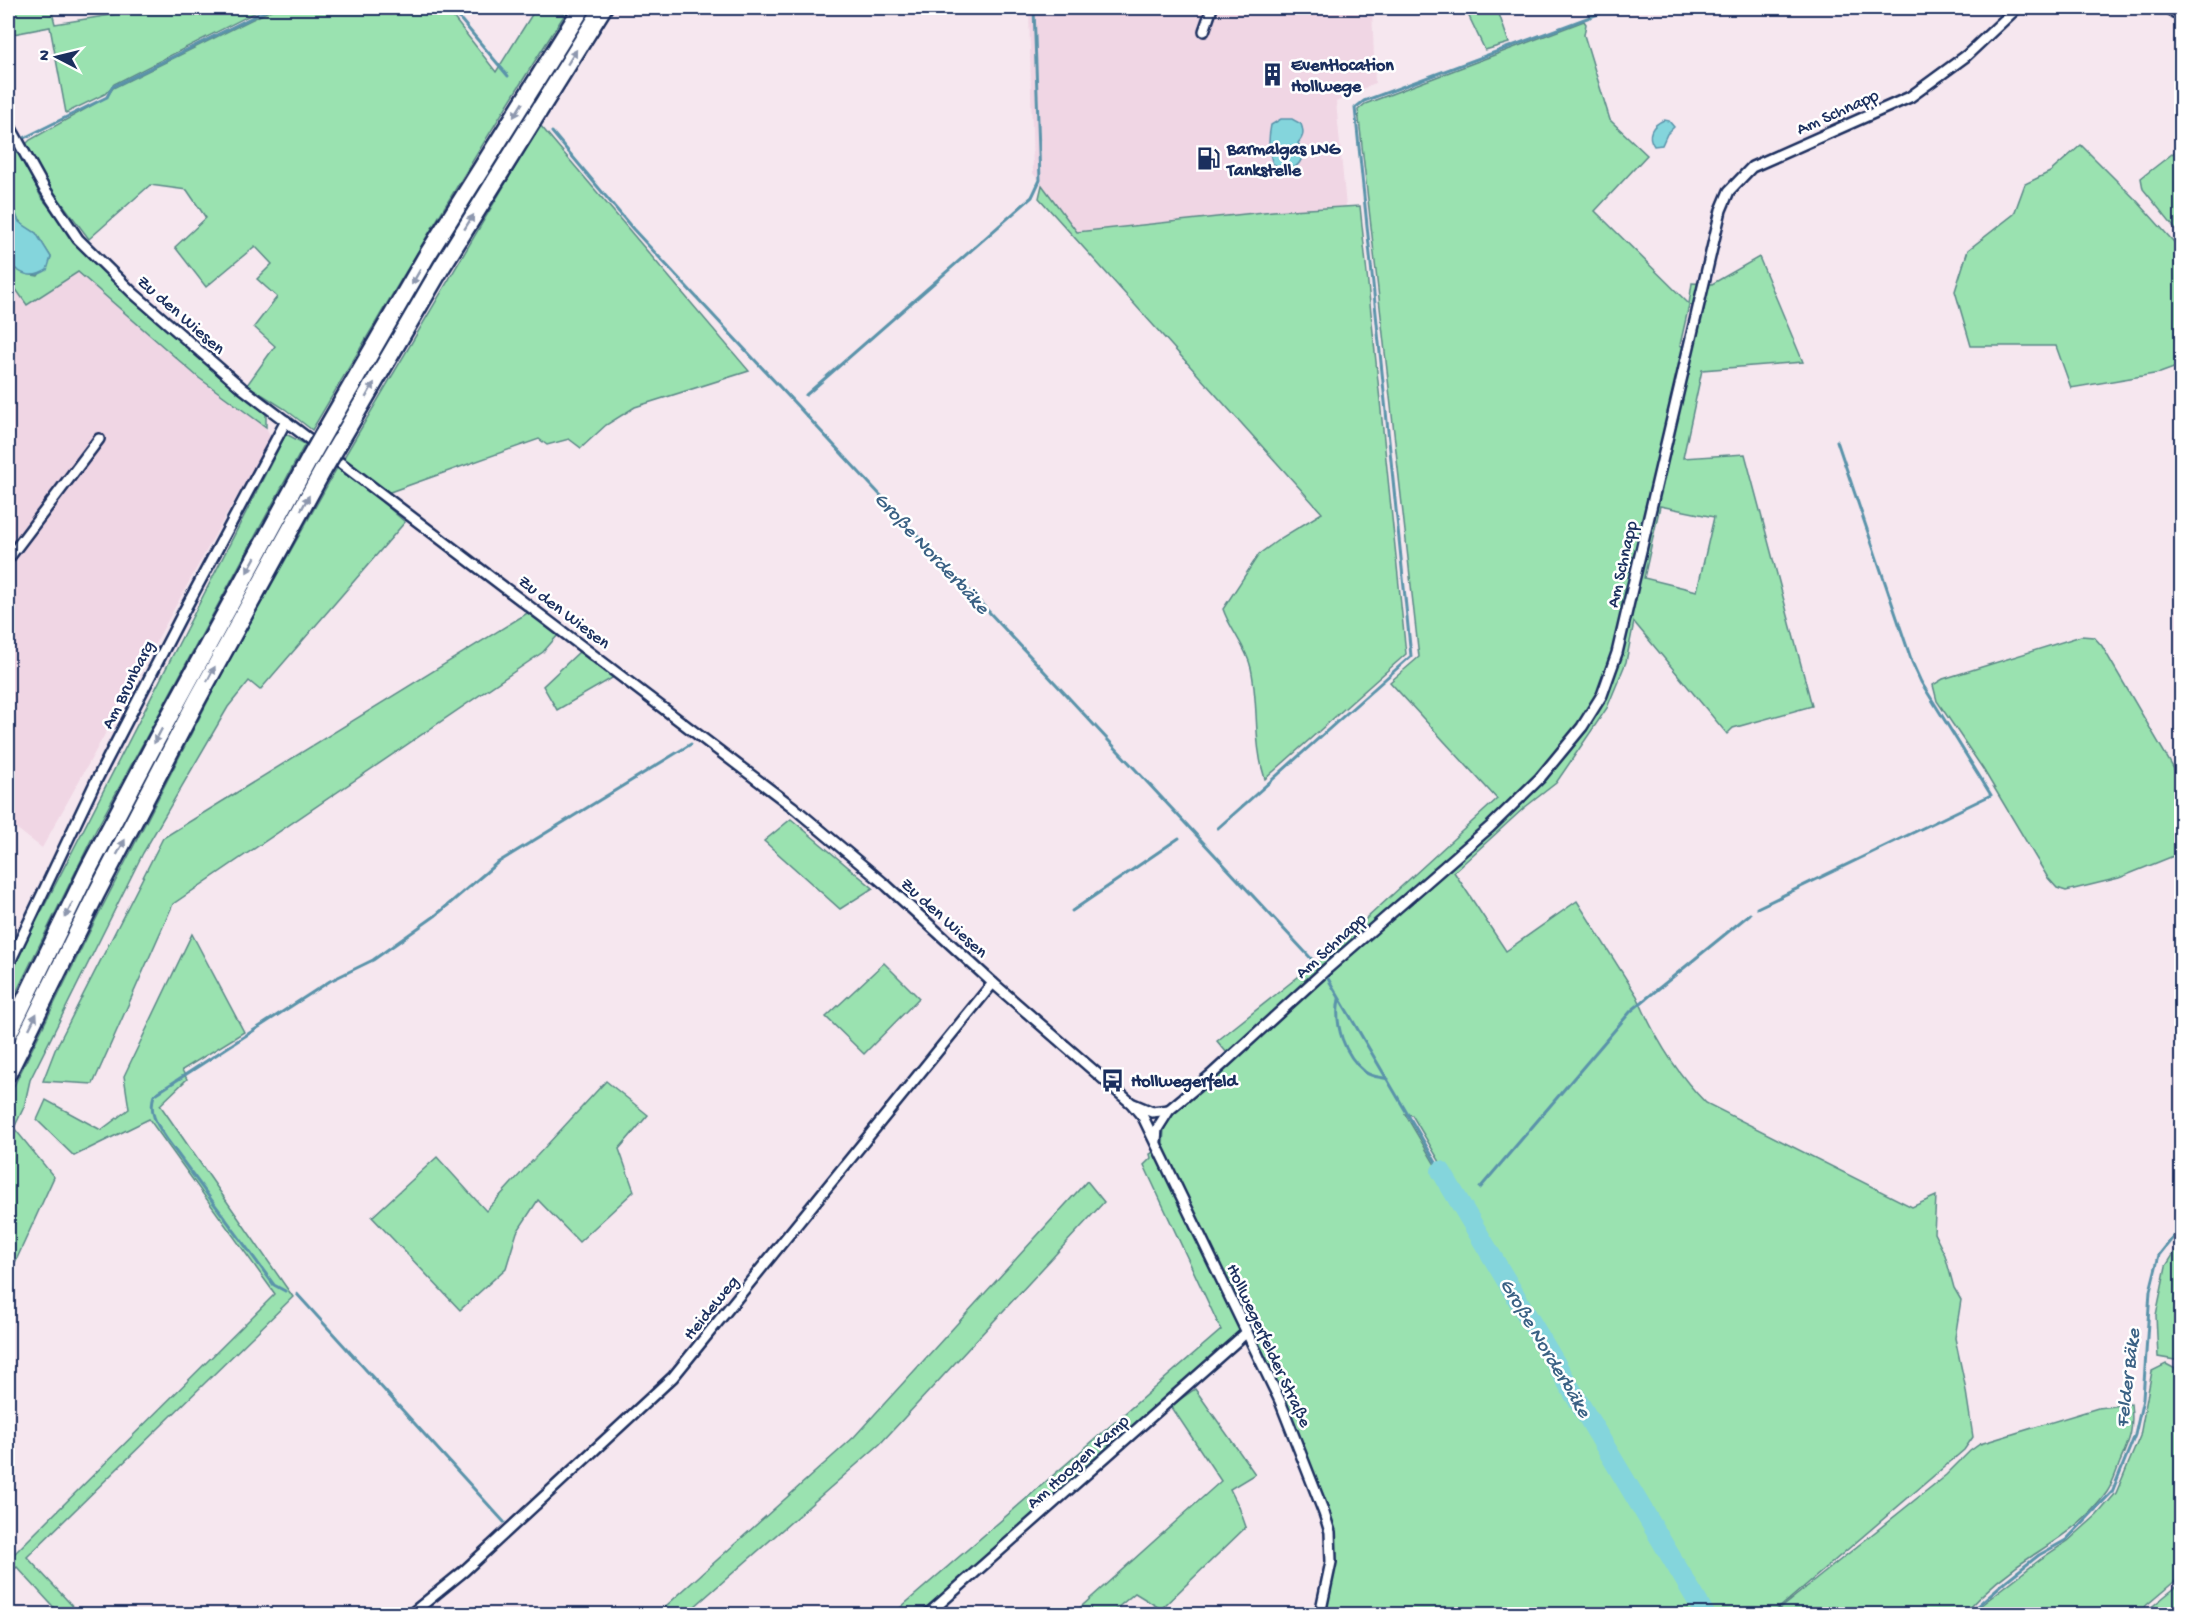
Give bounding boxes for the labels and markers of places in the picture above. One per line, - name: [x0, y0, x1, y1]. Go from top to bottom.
- place label: Eventlocation Hollwege: [1291, 56, 1394, 98]
- building icon: Eventlocation Hollwege: [1260, 61, 1286, 87]
- place label: Barmalgas LNG Tankstelle: [1225, 140, 1342, 182]
- fuel station icon: Barmalgas LNG Tankstelle: [1196, 145, 1222, 171]
- bus stop icon: Hollwegerfeld: [1100, 1067, 1126, 1093]
- place label: Hollwegerfeld: [1131, 1072, 1239, 1093]

